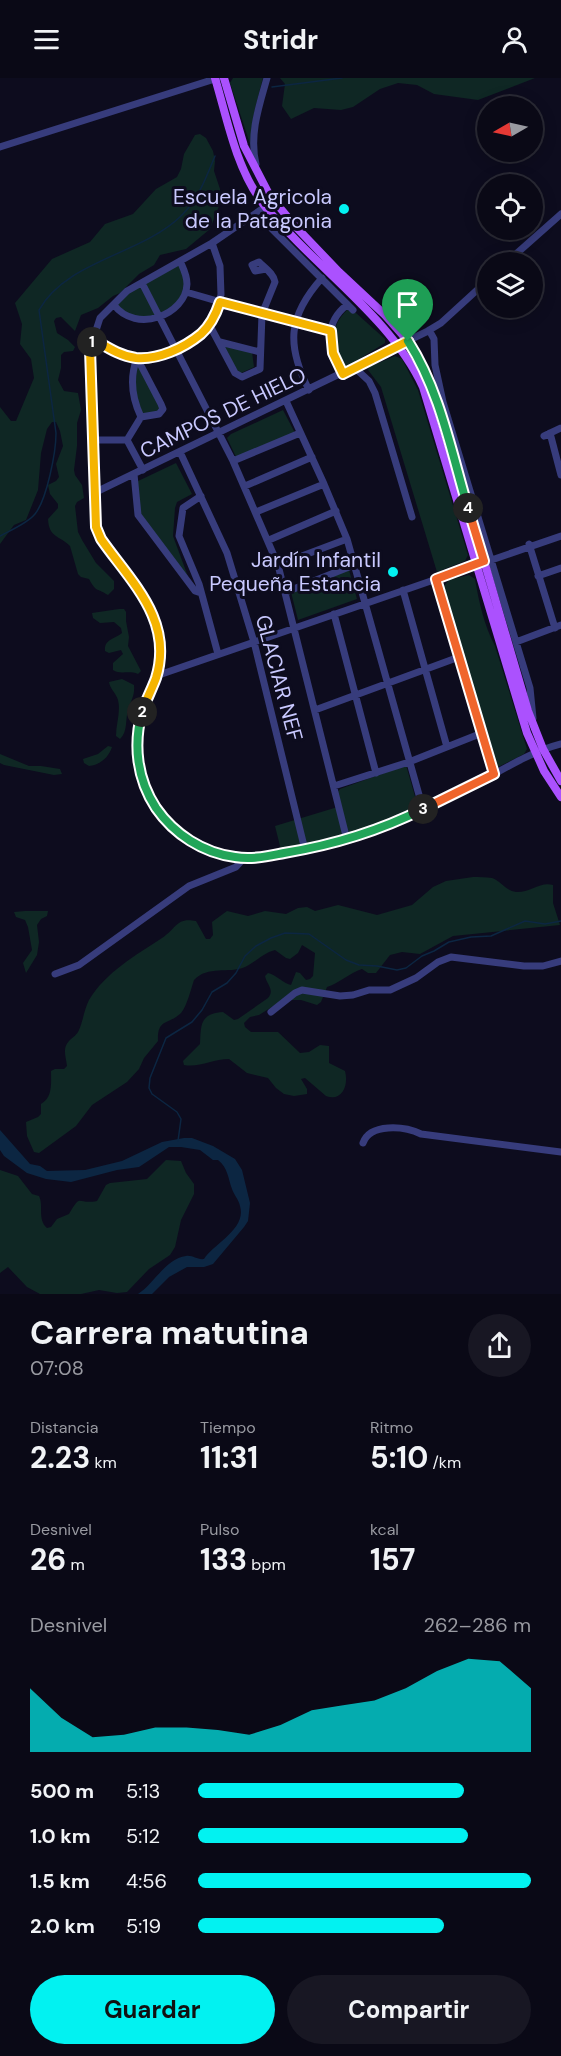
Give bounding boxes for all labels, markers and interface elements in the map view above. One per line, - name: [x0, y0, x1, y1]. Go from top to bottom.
- text: Stridr: [243, 22, 318, 57]
- icon: menu: [30, 23, 63, 56]
- icon: person: [498, 23, 531, 56]
- north arrow: [477, 96, 543, 162]
- map controls: [477, 96, 543, 318]
- button: locate: [477, 174, 543, 240]
- place label: Escuela Agricola de la Patagonia: [173, 183, 332, 235]
- marker: Escuela Agricola de la Patagonia: [337, 202, 351, 216]
- button: layers: [477, 252, 543, 318]
- pin: [382, 279, 433, 341]
- icon: arrive: [391, 288, 424, 321]
- pin: 1: [77, 327, 107, 357]
- text: 1: [89, 331, 95, 352]
- street label: CAMPOS DE HIELO: [135, 361, 311, 465]
- pin: 4: [453, 493, 483, 523]
- text: 4: [463, 497, 473, 518]
- place label: Jardín Infantil Pequeña Estancia: [209, 546, 381, 598]
- marker: Jardín Infantil Pequeña Estancia: [386, 565, 400, 579]
- street label: GLACIAR NEF: [249, 612, 309, 744]
- pin: 2: [127, 697, 157, 727]
- text: 2: [137, 701, 147, 722]
- pin: 3: [408, 794, 438, 824]
- text: 3: [418, 798, 428, 819]
- text: Carrera matutina: [30, 1311, 309, 1354]
- button: share: [468, 1314, 531, 1377]
- text: 07:08: [30, 1355, 84, 1381]
- text: Distancia: [30, 1417, 98, 1438]
- text: Tiempo: [200, 1417, 256, 1438]
- text: Ritmo: [370, 1417, 413, 1438]
- text: 2.23: [30, 1438, 90, 1477]
- text: 11:31: [200, 1438, 258, 1477]
- text: 5:10: [370, 1438, 428, 1477]
- text: km: [90, 1452, 117, 1473]
- text: /km: [428, 1452, 461, 1473]
- text: Desnivel: [30, 1519, 92, 1540]
- text: Pulso: [200, 1519, 240, 1540]
- text: kcal: [370, 1519, 399, 1540]
- text: 26: [30, 1540, 66, 1579]
- text: 133: [200, 1540, 247, 1579]
- text: 157: [370, 1540, 415, 1579]
- text: m: [66, 1554, 85, 1575]
- text: bpm: [247, 1554, 286, 1575]
- text: Desnivel: [30, 1612, 107, 1638]
- text: 262–286 m: [424, 1612, 531, 1638]
- text: 500 m: [30, 1778, 94, 1804]
- text: 5:13: [126, 1778, 160, 1804]
- text: 1.0 km: [30, 1823, 91, 1849]
- text: 5:12: [126, 1823, 160, 1849]
- text: 1.5 km: [30, 1868, 90, 1894]
- text: 4:56: [126, 1868, 167, 1894]
- text: 2.0 km: [30, 1913, 95, 1939]
- text: 5:19: [126, 1913, 161, 1939]
- button: Guardar: [30, 1975, 275, 2044]
- button: Compartir: [287, 1975, 531, 2044]

